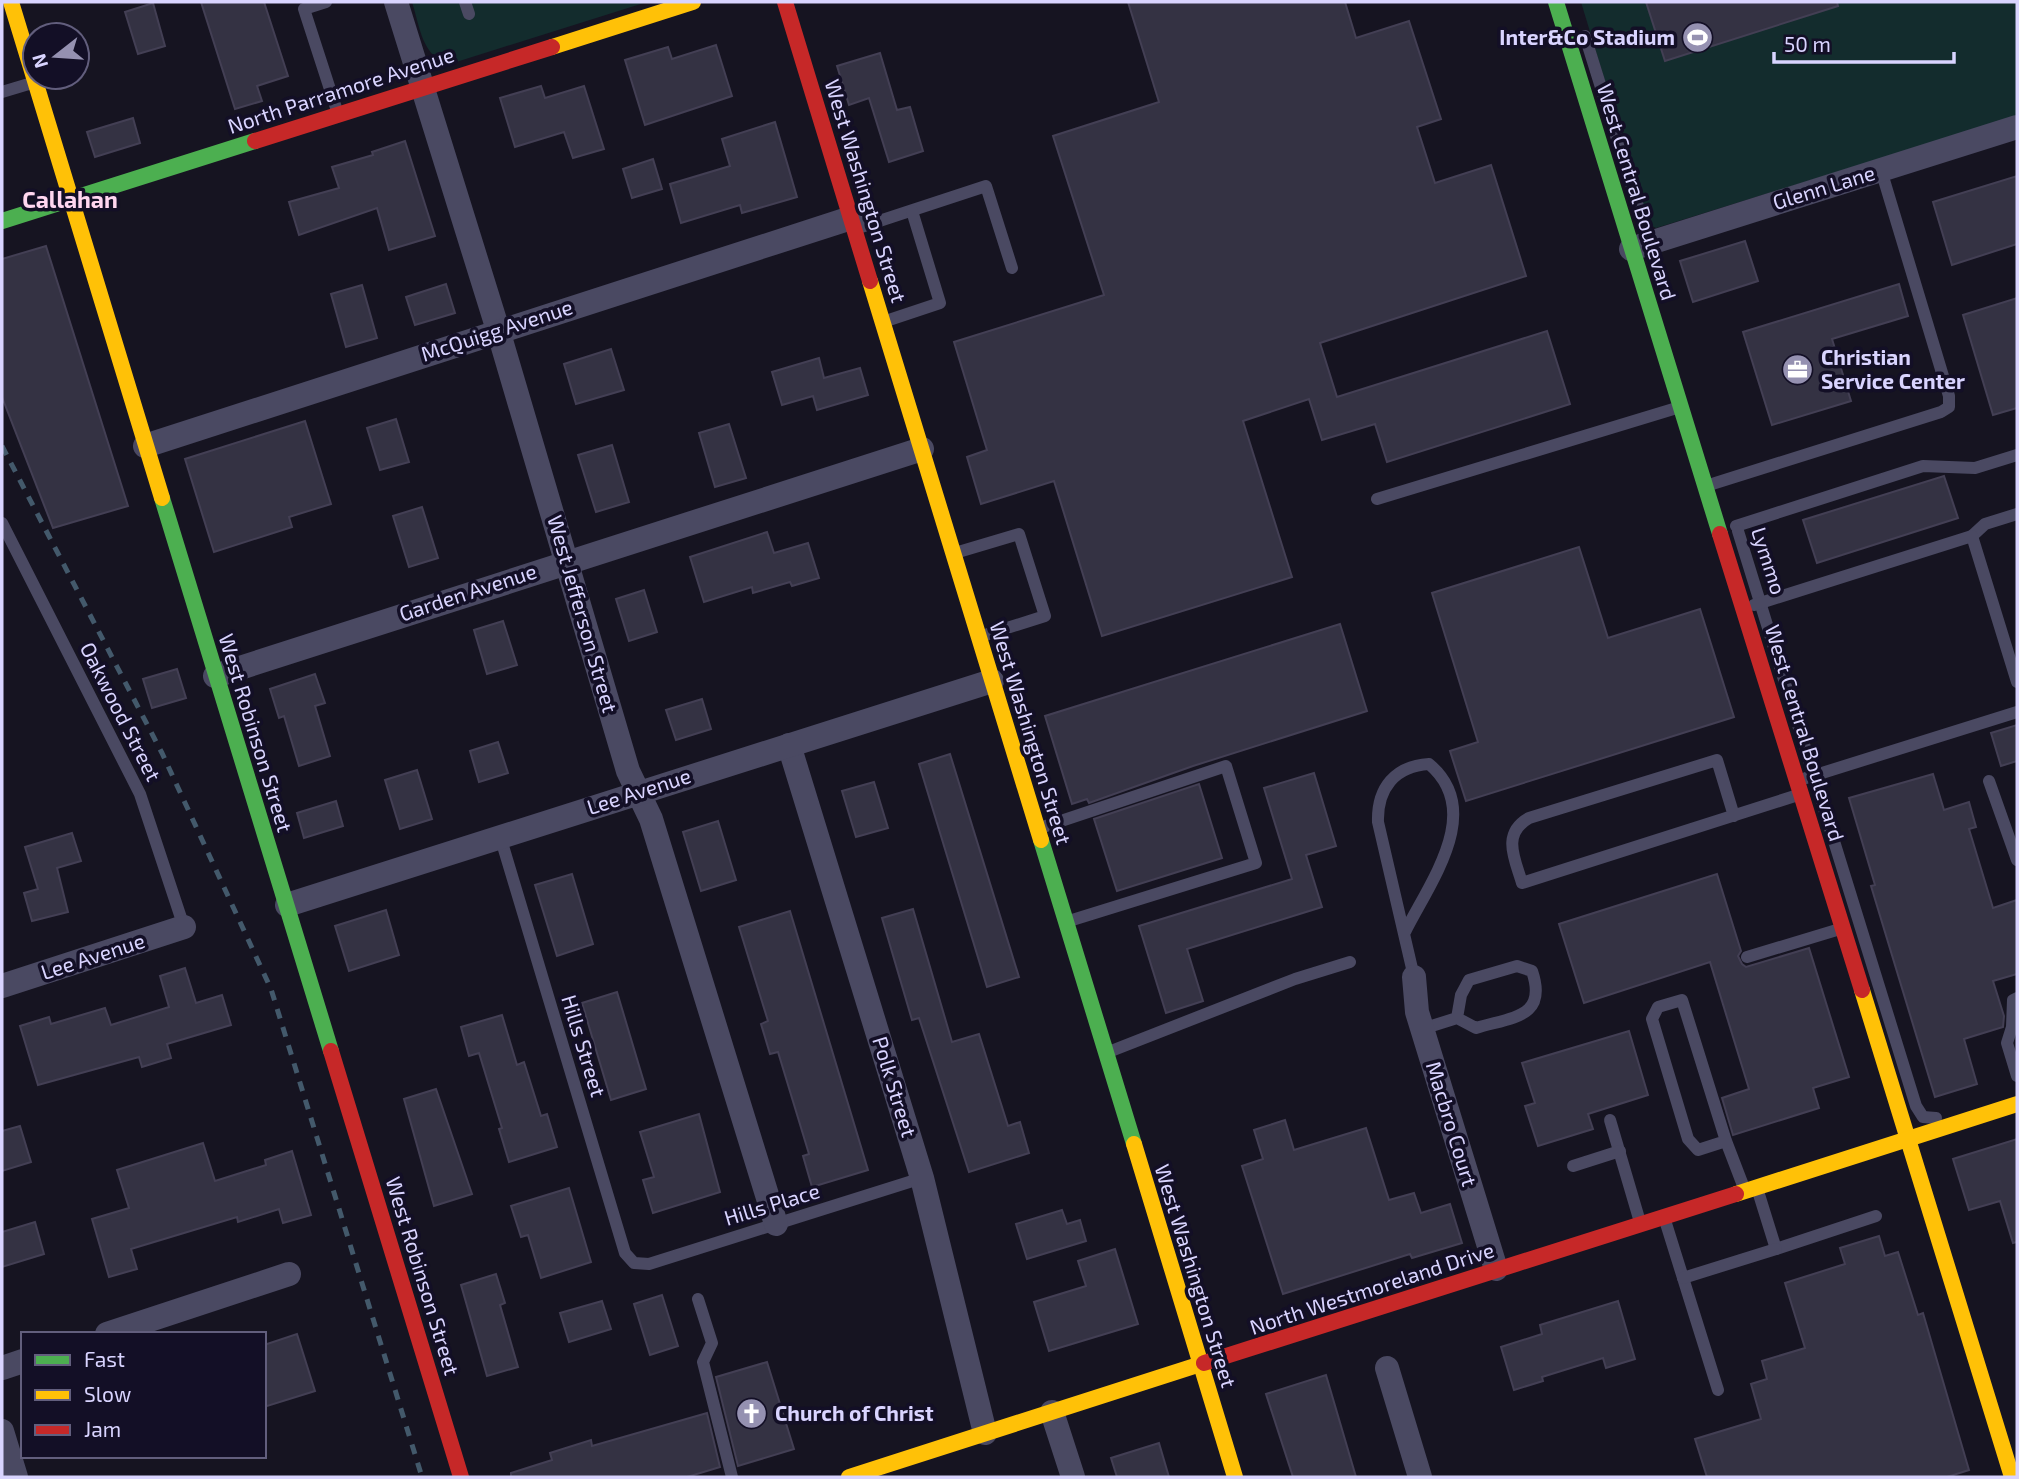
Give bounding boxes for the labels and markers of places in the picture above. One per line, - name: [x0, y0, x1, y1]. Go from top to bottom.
- sports icon: Inter&Co Stadium: [1681, 21, 1715, 55]
- place label: Inter&Co Stadium: [1499, 24, 1675, 49]
- place label: Christian Service Center: [1821, 344, 1965, 393]
- office icon: Christian Service Center: [1781, 353, 1815, 387]
- church icon: Church of Christ: [735, 1397, 769, 1431]
- place label: Church of Christ: [775, 1400, 934, 1425]

